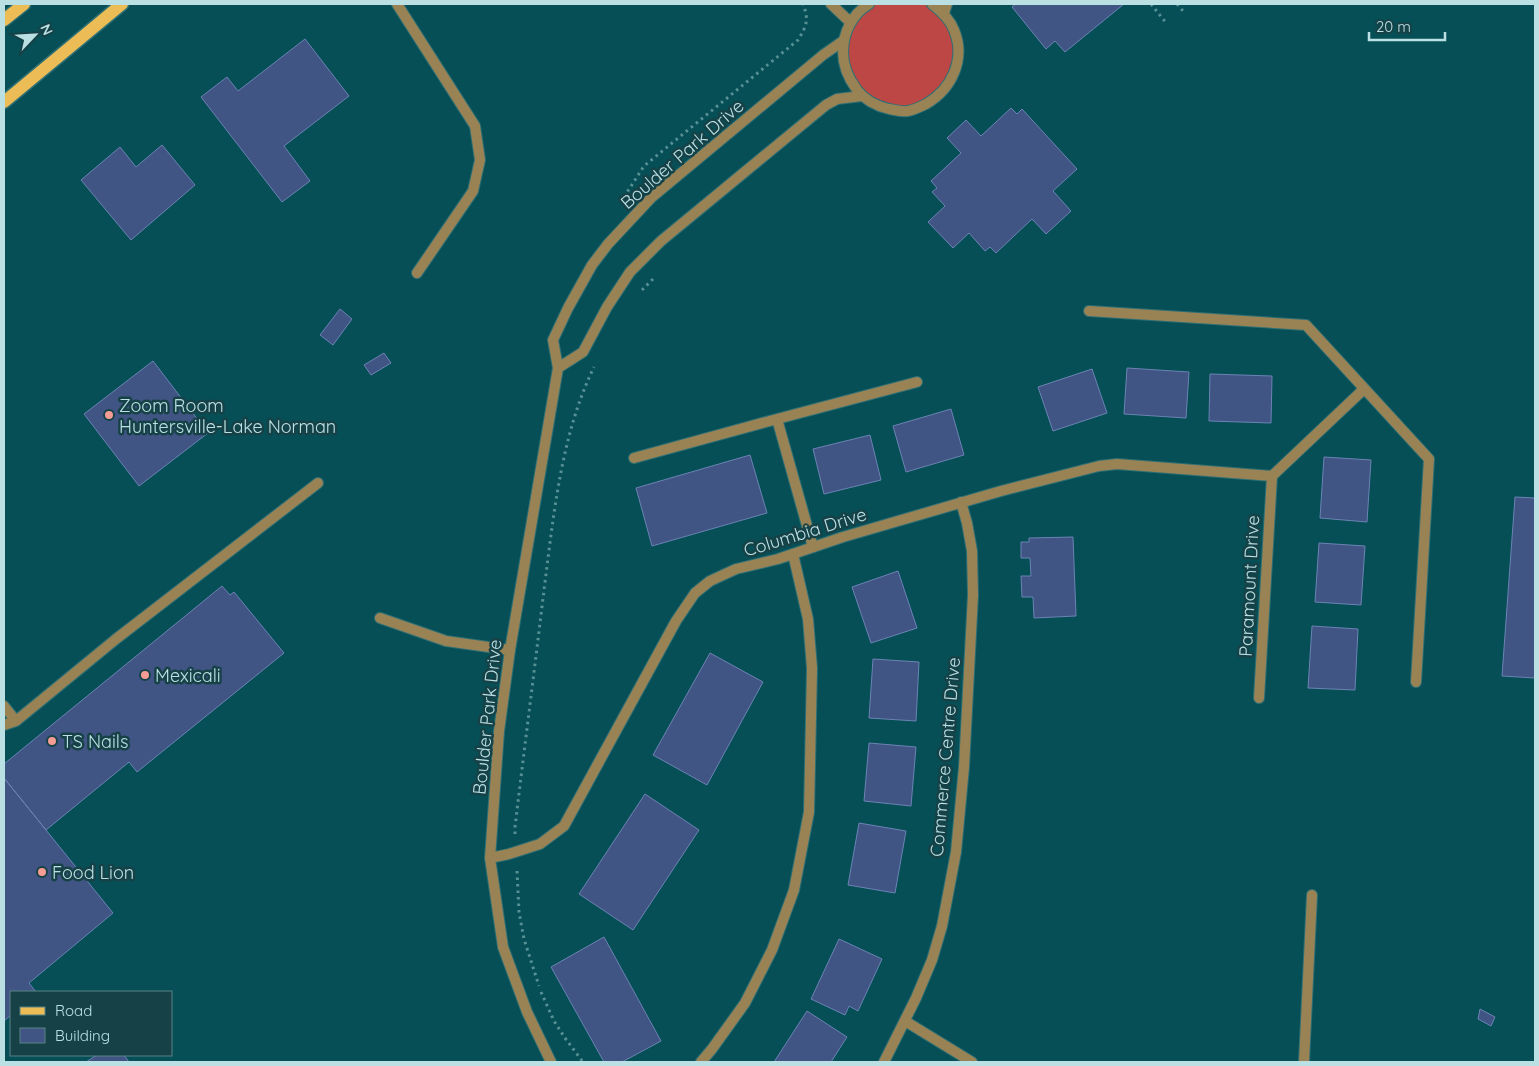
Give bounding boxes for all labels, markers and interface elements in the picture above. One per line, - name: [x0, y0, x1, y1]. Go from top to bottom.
- north arrow: [10, 10, 60, 60]
- scale bar: [1369, 10, 1445, 42]
- text: 20 m: [1376, 17, 1411, 36]
- text: N: [36, 21, 57, 38]
- street label: Boulder Park Drive: [616, 94, 748, 214]
- place label: Zoom Room Huntersville-Lake Norman: [119, 394, 336, 438]
- marker: Zoom Room Huntersville-Lake Norman: [103, 409, 115, 421]
- street label: Columbia Drive: [741, 502, 869, 562]
- street label: Paramount Drive: [1234, 515, 1264, 657]
- street label: Boulder Park Drive: [467, 638, 507, 796]
- street label: Commerce Centre Drive: [925, 656, 965, 858]
- place label: Mexicali: [155, 664, 221, 687]
- marker: Mexicali: [139, 669, 151, 681]
- place label: TS Nails: [62, 730, 128, 753]
- marker: TS Nails: [46, 735, 58, 747]
- place label: Food Lion: [52, 861, 134, 884]
- marker: Food Lion: [36, 866, 48, 878]
- legend: [10, 991, 172, 1056]
- text: Road: [55, 1001, 92, 1020]
- text: Building: [55, 1026, 110, 1045]

